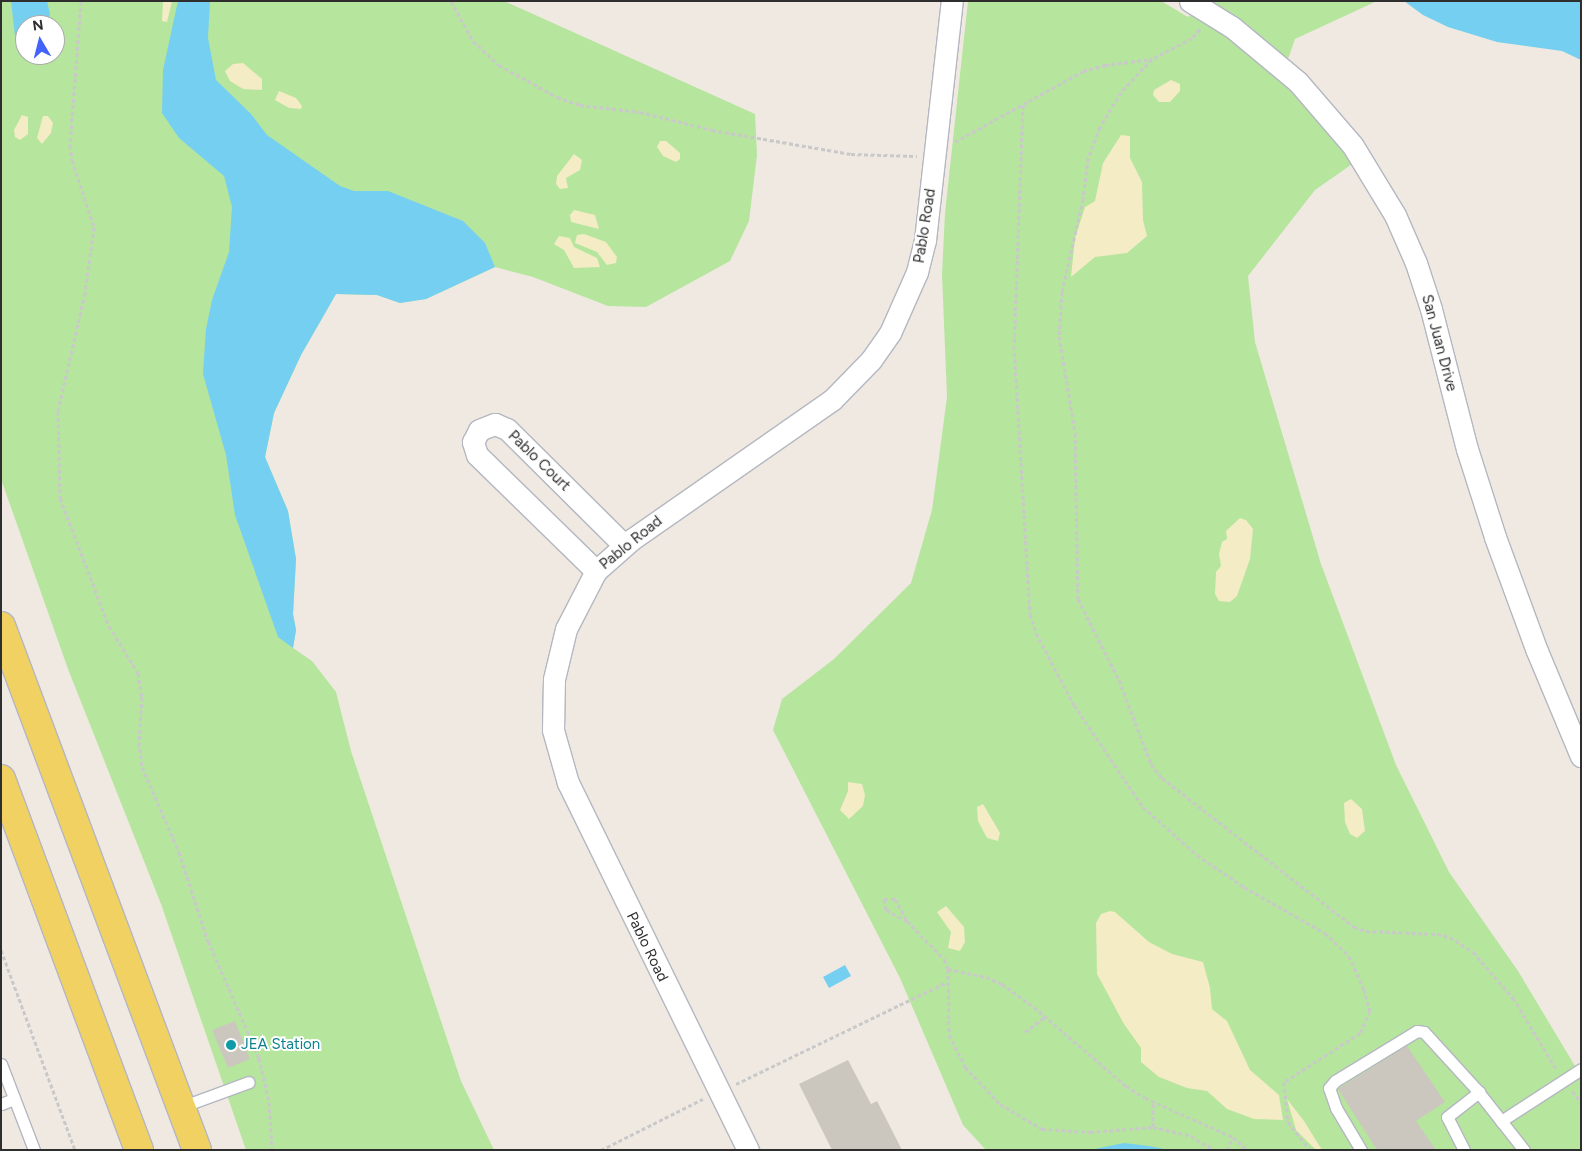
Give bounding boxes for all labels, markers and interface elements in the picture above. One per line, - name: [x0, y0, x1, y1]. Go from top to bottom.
- north arrow: [15, 15, 65, 65]
- text: N: [31, 16, 45, 35]
- street label: Pablo Road: [910, 187, 940, 265]
- street label: San Juan Drive: [1417, 293, 1461, 393]
- street label: Pablo Court: [504, 427, 574, 495]
- street label: Pablo Road: [596, 512, 666, 574]
- street label: Pablo Road: [622, 909, 672, 985]
- place label: JEA Station: [241, 1036, 320, 1054]
- marker: JEA Station: [225, 1039, 237, 1051]

